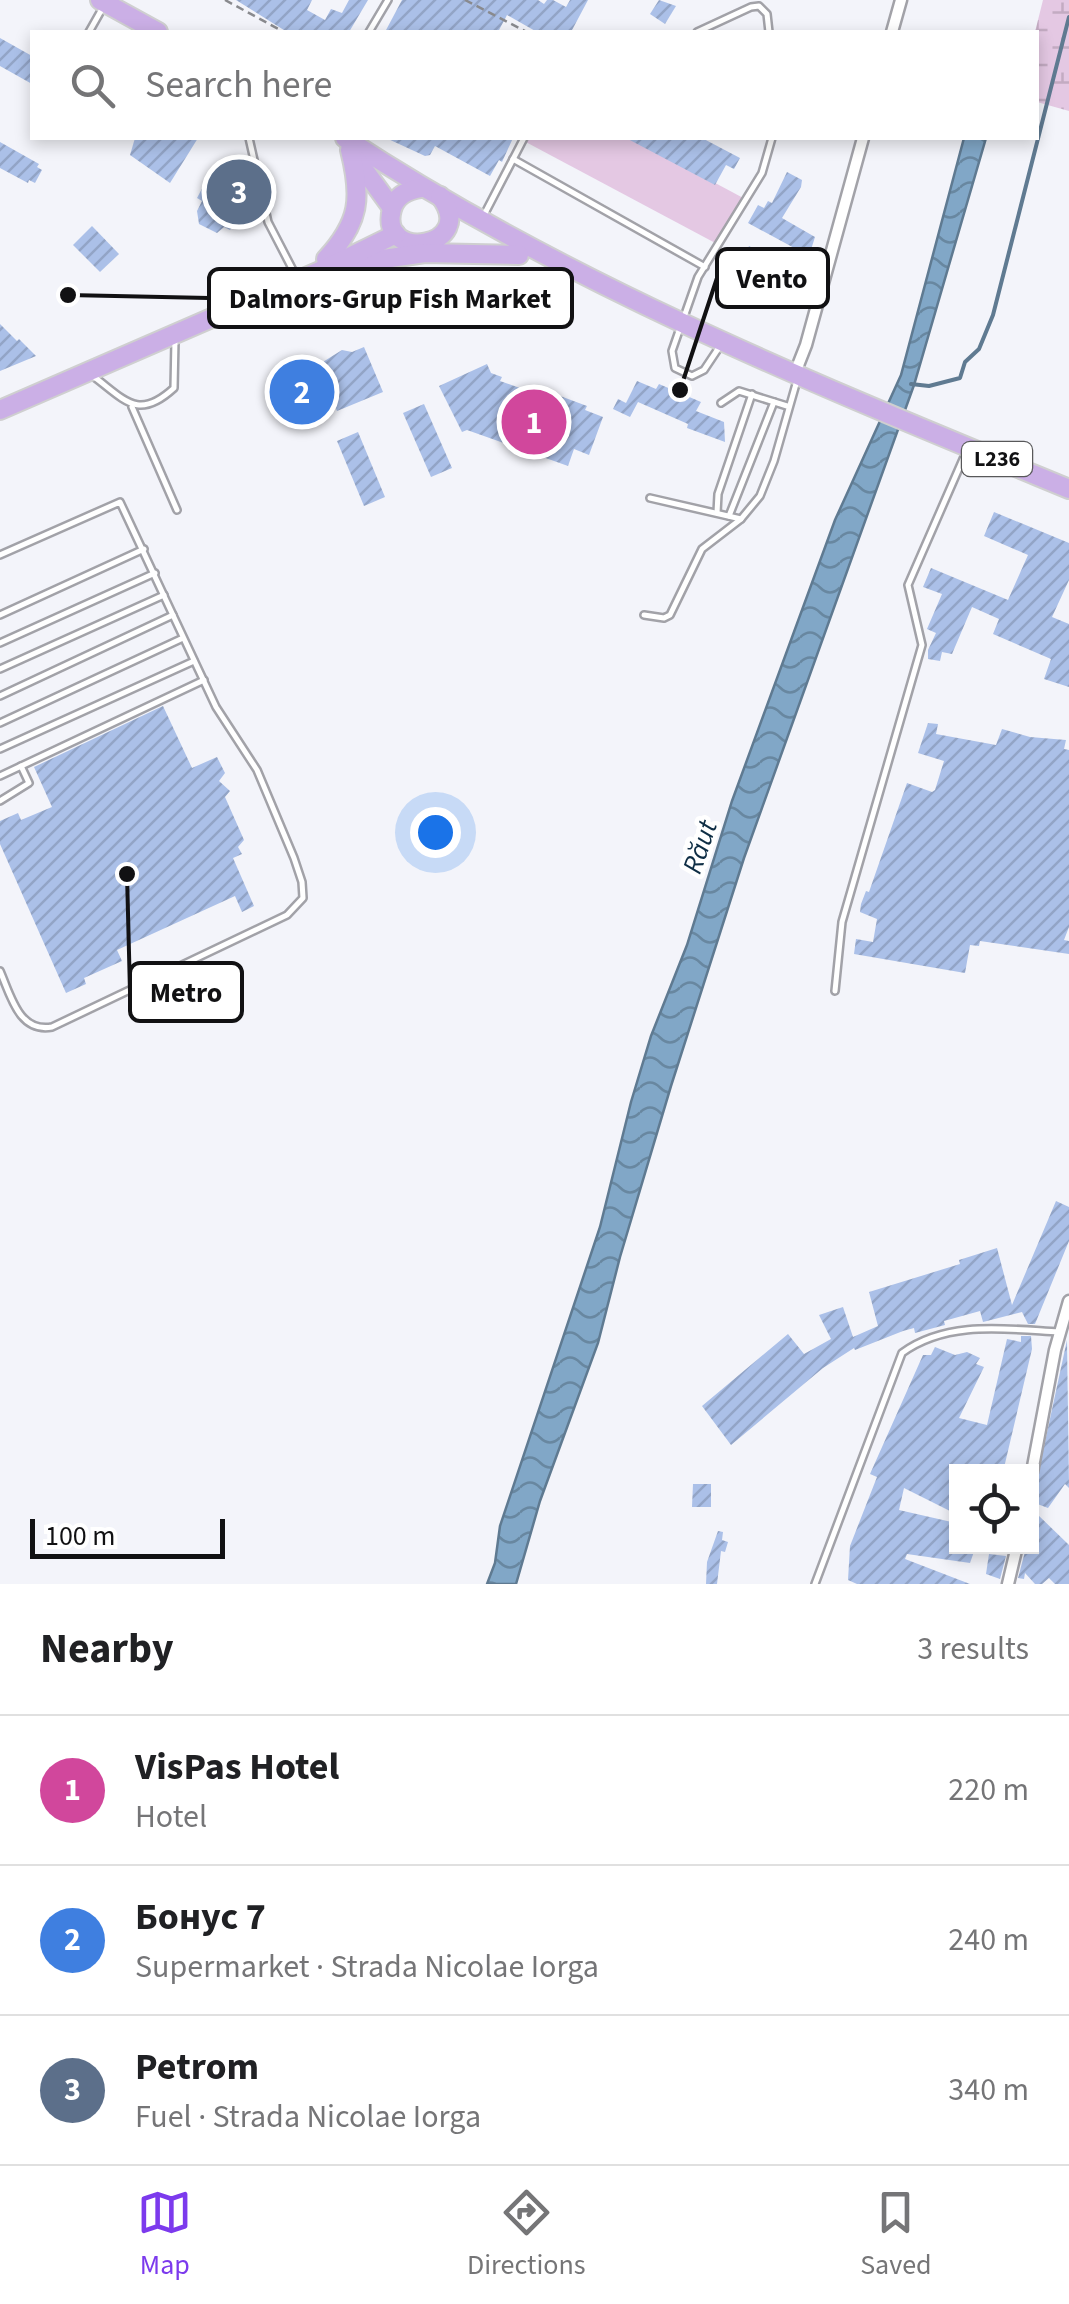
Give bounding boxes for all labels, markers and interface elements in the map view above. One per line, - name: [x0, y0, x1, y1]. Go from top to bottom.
- search box: [30, 30, 1039, 140]
- icon: search: [65, 58, 120, 113]
- text: Search here: [145, 58, 332, 112]
- pin: 3: [206, 154, 272, 230]
- callout: Vento: [717, 249, 828, 307]
- text: Vento: [735, 259, 808, 299]
- callout: Dalmors-Grup Fish Market: [209, 269, 572, 327]
- text: Dalmors-Grup Fish Market: [229, 279, 552, 319]
- pin: 2: [270, 354, 334, 430]
- pin: 1: [502, 384, 566, 460]
- road number: L236: [962, 442, 1032, 476]
- your location: [410, 807, 461, 858]
- water label: Răut: [672, 814, 728, 879]
- callout: Metro: [130, 963, 242, 1021]
- text: Metro: [150, 973, 222, 1013]
- map controls: [949, 1464, 1039, 1554]
- button: locate: [949, 1464, 1039, 1554]
- scale bar: [30, 1514, 225, 1558]
- text: 100 m: [45, 1516, 116, 1556]
- text: Nearby: [40, 1619, 174, 1679]
- text: 3 results: [917, 1626, 1029, 1672]
- text: VisPas Hotel: [135, 1740, 339, 1794]
- text: 1: [64, 1767, 81, 1813]
- text: 220 m: [948, 1767, 1029, 1813]
- text: Hotel: [135, 1794, 207, 1840]
- text: Бонус 7: [135, 1890, 266, 1944]
- text: 2: [64, 1917, 81, 1963]
- text: 240 m: [948, 1917, 1029, 1963]
- text: Supermarket · Strada Nicolae Iorga: [135, 1944, 599, 1990]
- text: Petrom: [135, 2040, 259, 2094]
- text: 3: [64, 2067, 81, 2113]
- text: 340 m: [948, 2067, 1029, 2113]
- text: Fuel · Strada Nicolae Iorga: [135, 2094, 481, 2140]
- tab: Map: [137, 2185, 192, 2285]
- tab: Directions: [467, 2185, 586, 2285]
- tab: Saved: [860, 2185, 932, 2285]

